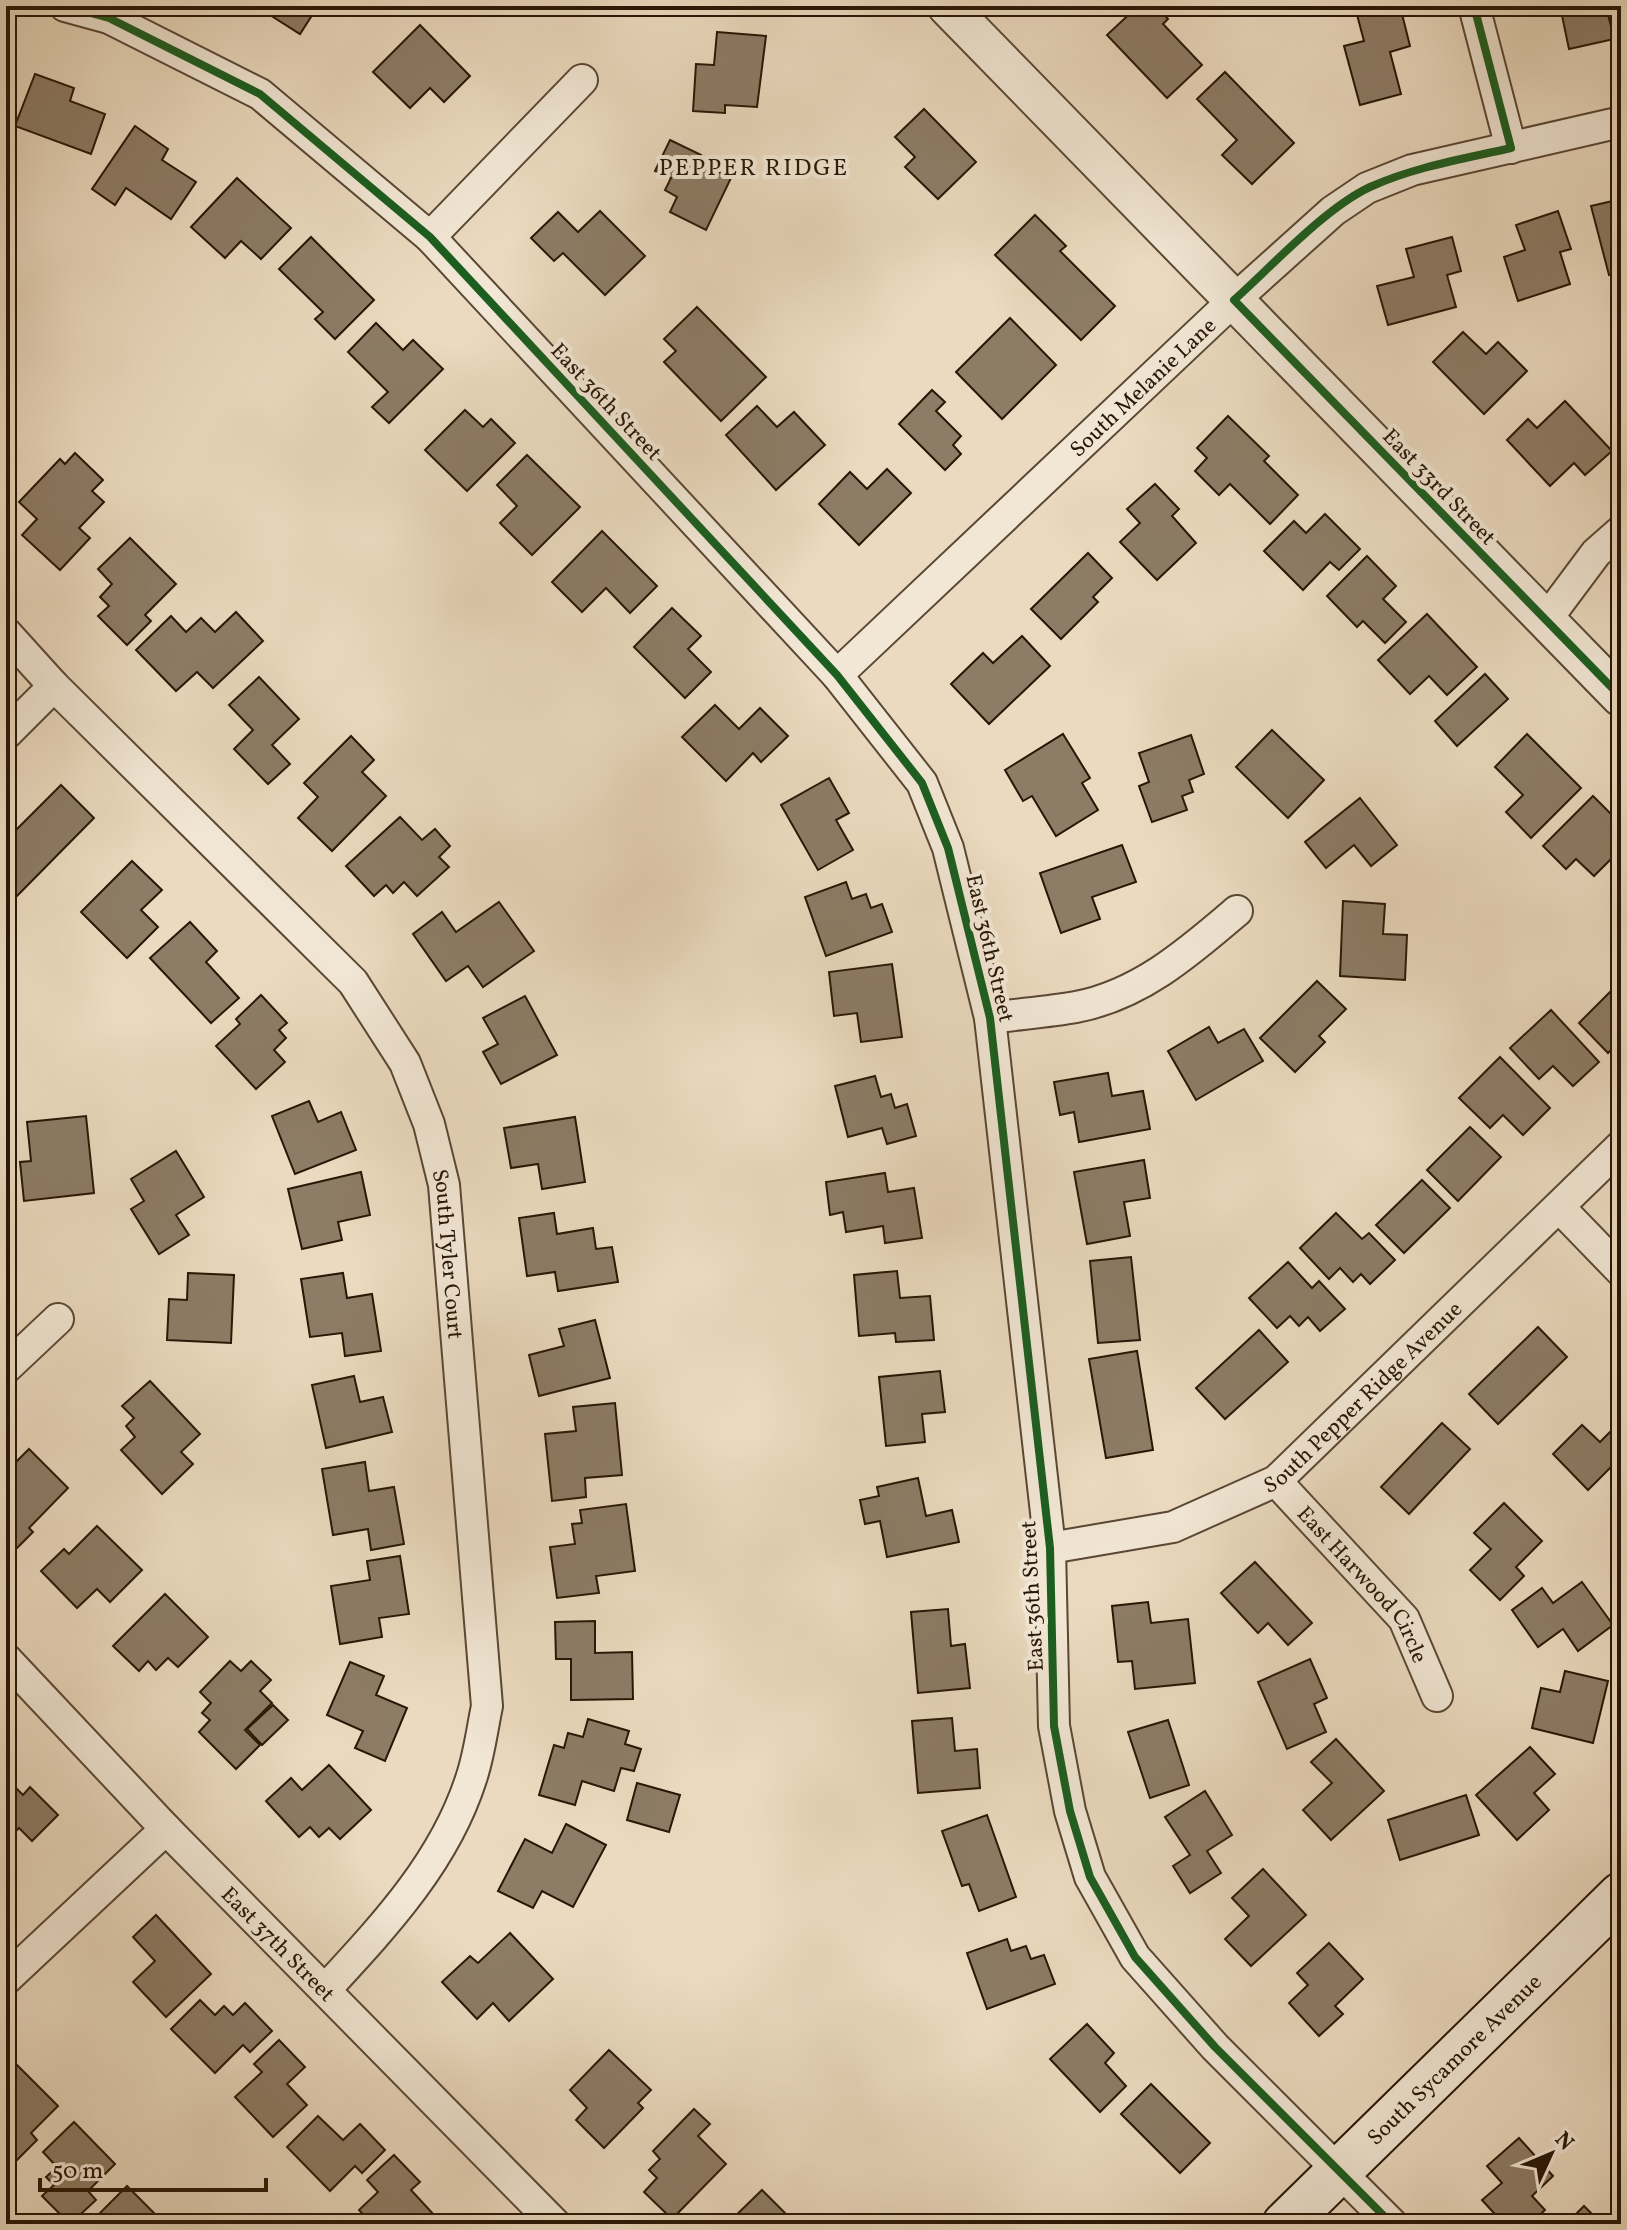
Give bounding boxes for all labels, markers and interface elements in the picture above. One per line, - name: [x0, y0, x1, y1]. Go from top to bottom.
- district label: PEPPER RIDGE: [659, 152, 849, 186]
- street label: South Melanie Lane: [1064, 312, 1224, 465]
- street label: East 36th Street: [542, 337, 668, 469]
- street label: East 33rd Street: [1374, 422, 1502, 553]
- street label: East 36th Street: [956, 871, 1021, 1026]
- street label: South Tyler Court: [423, 1166, 470, 1341]
- street label: South Pepper Ridge Avenue: [1259, 1295, 1470, 1503]
- street label: East Harwood Circle: [1289, 1500, 1434, 1668]
- street label: East 36th Street: [1014, 1519, 1053, 1672]
- street label: East 37th Street: [213, 1881, 341, 2010]
- street label: South Sycamore Avenue: [1361, 1968, 1550, 2153]
- north arrow: [1511, 2114, 1591, 2194]
- text: N: [1547, 2125, 1580, 2158]
- scale bar: [40, 2142, 266, 2192]
- text: 50 m: [52, 2155, 104, 2189]

